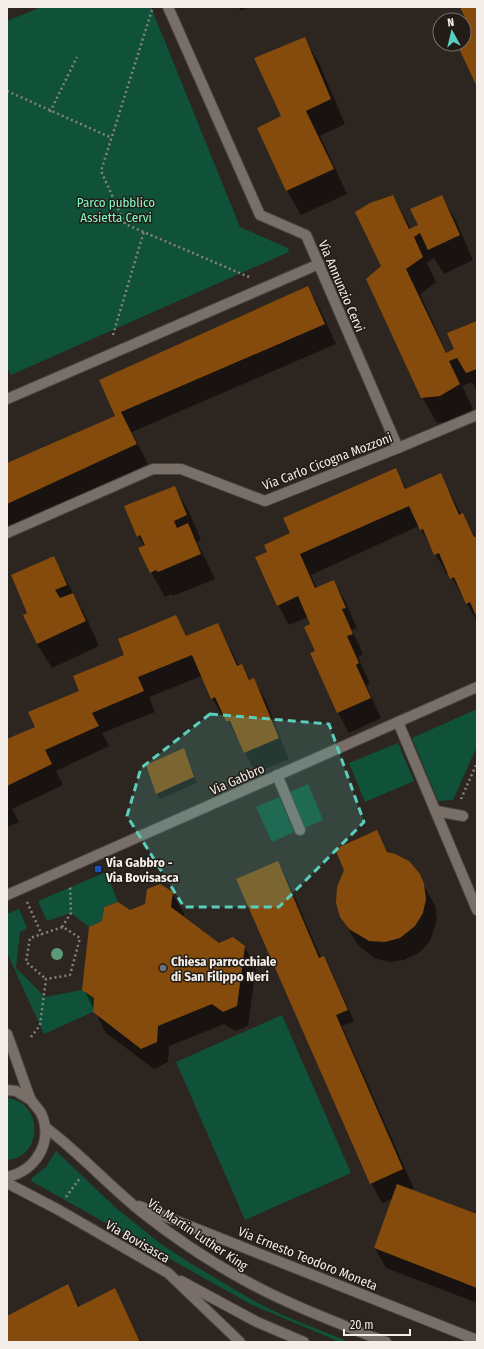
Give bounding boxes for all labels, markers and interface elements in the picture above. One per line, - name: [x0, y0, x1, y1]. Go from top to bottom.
- north arrow: [432, 12, 472, 52]
- text: N: [447, 16, 455, 29]
- park label: Parco pubblico Assietta Cervi: [77, 195, 155, 225]
- street label: Via Annunzio Cervi: [315, 238, 368, 334]
- street label: Via Carlo Cicogna Mozzoni: [260, 430, 394, 493]
- street label: Via Gabbro: [208, 761, 267, 798]
- place label: Via Gabbro - Via Bovisasca: [105, 855, 179, 885]
- marker: Via Gabbro - Via Bovisasca: [93, 864, 103, 874]
- place label: Chiesa parrocchiale di San Filippo Neri: [171, 954, 277, 984]
- marker: Chiesa parrocchiale di San Filippo Neri: [158, 963, 168, 973]
- street label: Via Martin Luther King: [145, 1195, 251, 1274]
- street label: Via Bovisasca: [103, 1217, 172, 1266]
- street label: Via Ernesto Teodoro Moneta: [236, 1224, 380, 1293]
- scale bar: [344, 1311, 410, 1337]
- text: 20 m: [350, 1318, 374, 1332]

